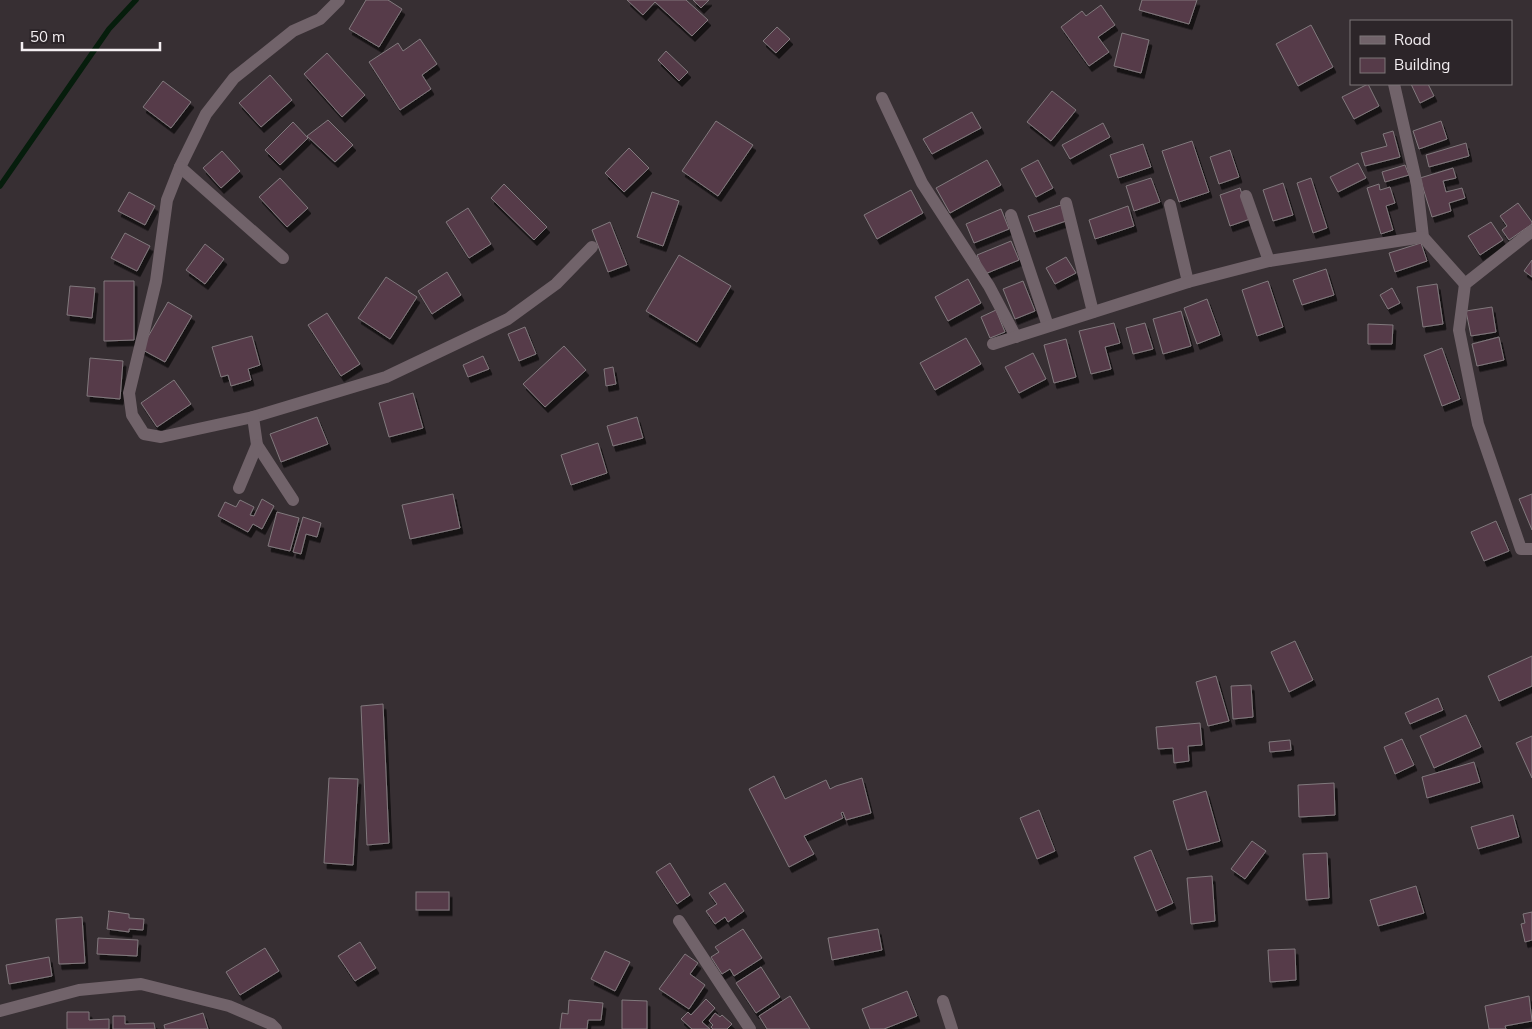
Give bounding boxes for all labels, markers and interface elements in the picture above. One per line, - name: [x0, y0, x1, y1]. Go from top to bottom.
- scale bar: [22, 20, 160, 52]
- legend: [1350, 20, 1512, 85]
- text: 50 m: [30, 27, 65, 46]
- text: Road: [1394, 30, 1431, 49]
- text: Building: [1394, 55, 1450, 74]

